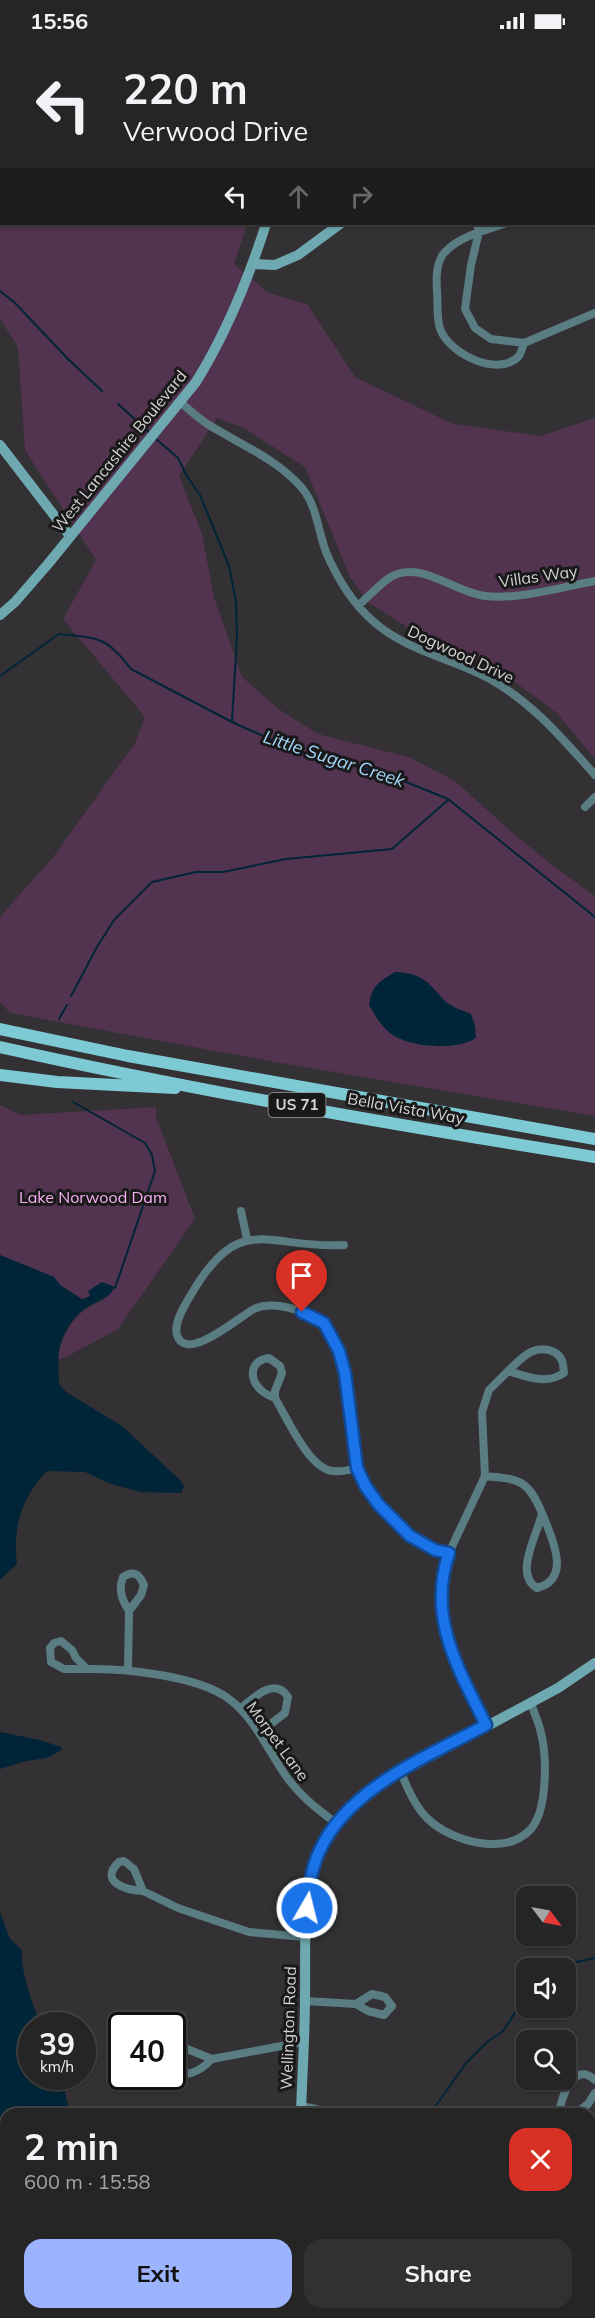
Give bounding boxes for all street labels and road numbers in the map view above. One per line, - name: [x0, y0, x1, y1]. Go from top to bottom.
- street label: West Lancashire Boulevard: [47, 366, 191, 536]
- street label: Villas Way: [497, 561, 579, 591]
- street label: Dogwood Drive: [405, 621, 517, 687]
- street label: Bella Vista Way: [346, 1088, 466, 1128]
- road number: US 71: [268, 1093, 326, 1117]
- street label: Morpet Lane: [243, 1697, 313, 1785]
- street label: Wellington Road: [276, 1966, 300, 2090]

